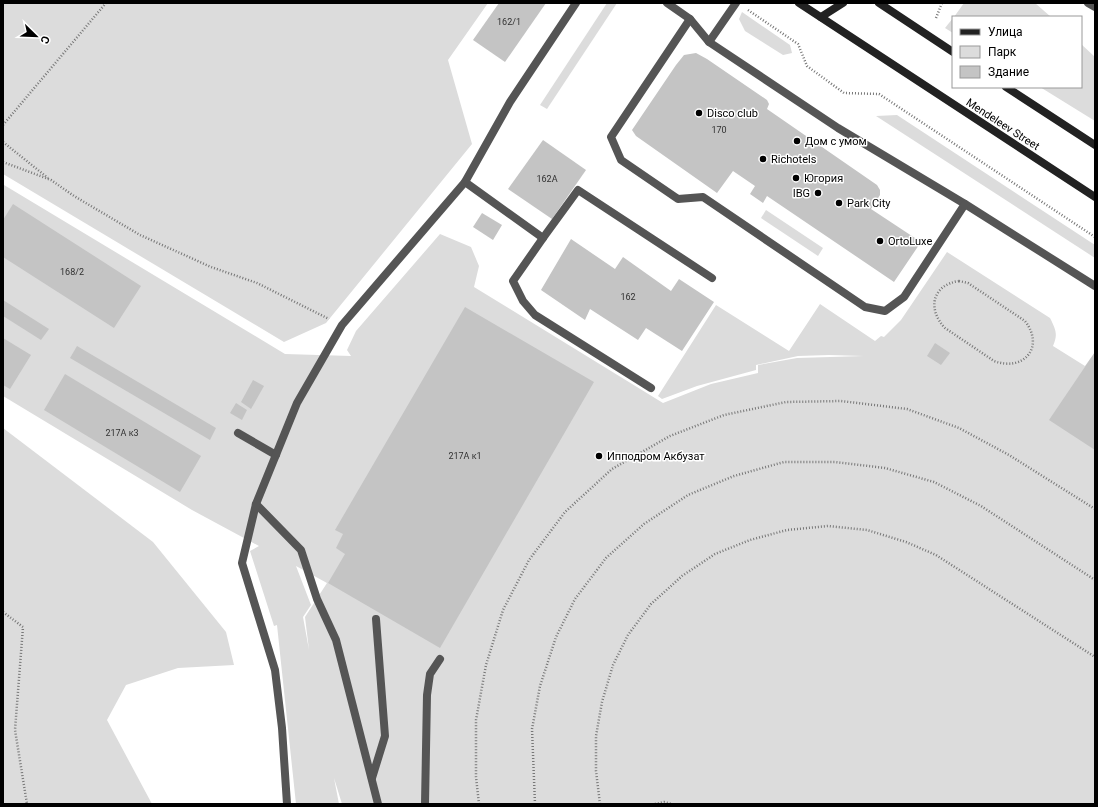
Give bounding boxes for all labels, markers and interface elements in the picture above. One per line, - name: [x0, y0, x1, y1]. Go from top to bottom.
- north arrow: [16, 16, 56, 56]
- legend: [952, 16, 1082, 88]
- house number: 162/1: [497, 17, 521, 27]
- text: Улица: [988, 25, 1023, 39]
- text: С: [37, 34, 52, 46]
- text: Парк: [988, 45, 1017, 59]
- text: Здание: [988, 65, 1029, 79]
- street label: Mendeleev Street: [964, 96, 1042, 153]
- place label: Disco club: [707, 107, 758, 120]
- marker: Disco club: [694, 108, 704, 118]
- house number: 170: [711, 125, 727, 135]
- place label: Дом с умом: [805, 135, 867, 148]
- marker: Дом с умом: [792, 136, 802, 146]
- place label: Richotels: [771, 153, 817, 166]
- marker: Richotels: [758, 154, 768, 164]
- place label: Югория: [804, 172, 843, 185]
- marker: Югория: [791, 173, 801, 183]
- house number: 162А: [536, 174, 558, 184]
- place label: IBG: [793, 187, 810, 200]
- marker: IBG: [813, 188, 823, 198]
- place label: Park City: [847, 197, 891, 210]
- marker: Park City: [834, 198, 844, 208]
- place label: OrtoLuxe: [888, 235, 932, 248]
- marker: OrtoLuxe: [875, 236, 885, 246]
- house number: 168/2: [60, 267, 84, 277]
- house number: 162: [620, 292, 636, 302]
- house number: 217А к3: [105, 428, 139, 438]
- place label: Ипподром Акбузат: [607, 450, 705, 463]
- house number: 217А к1: [448, 451, 482, 461]
- marker: Ипподром Акбузат: [594, 451, 604, 461]

